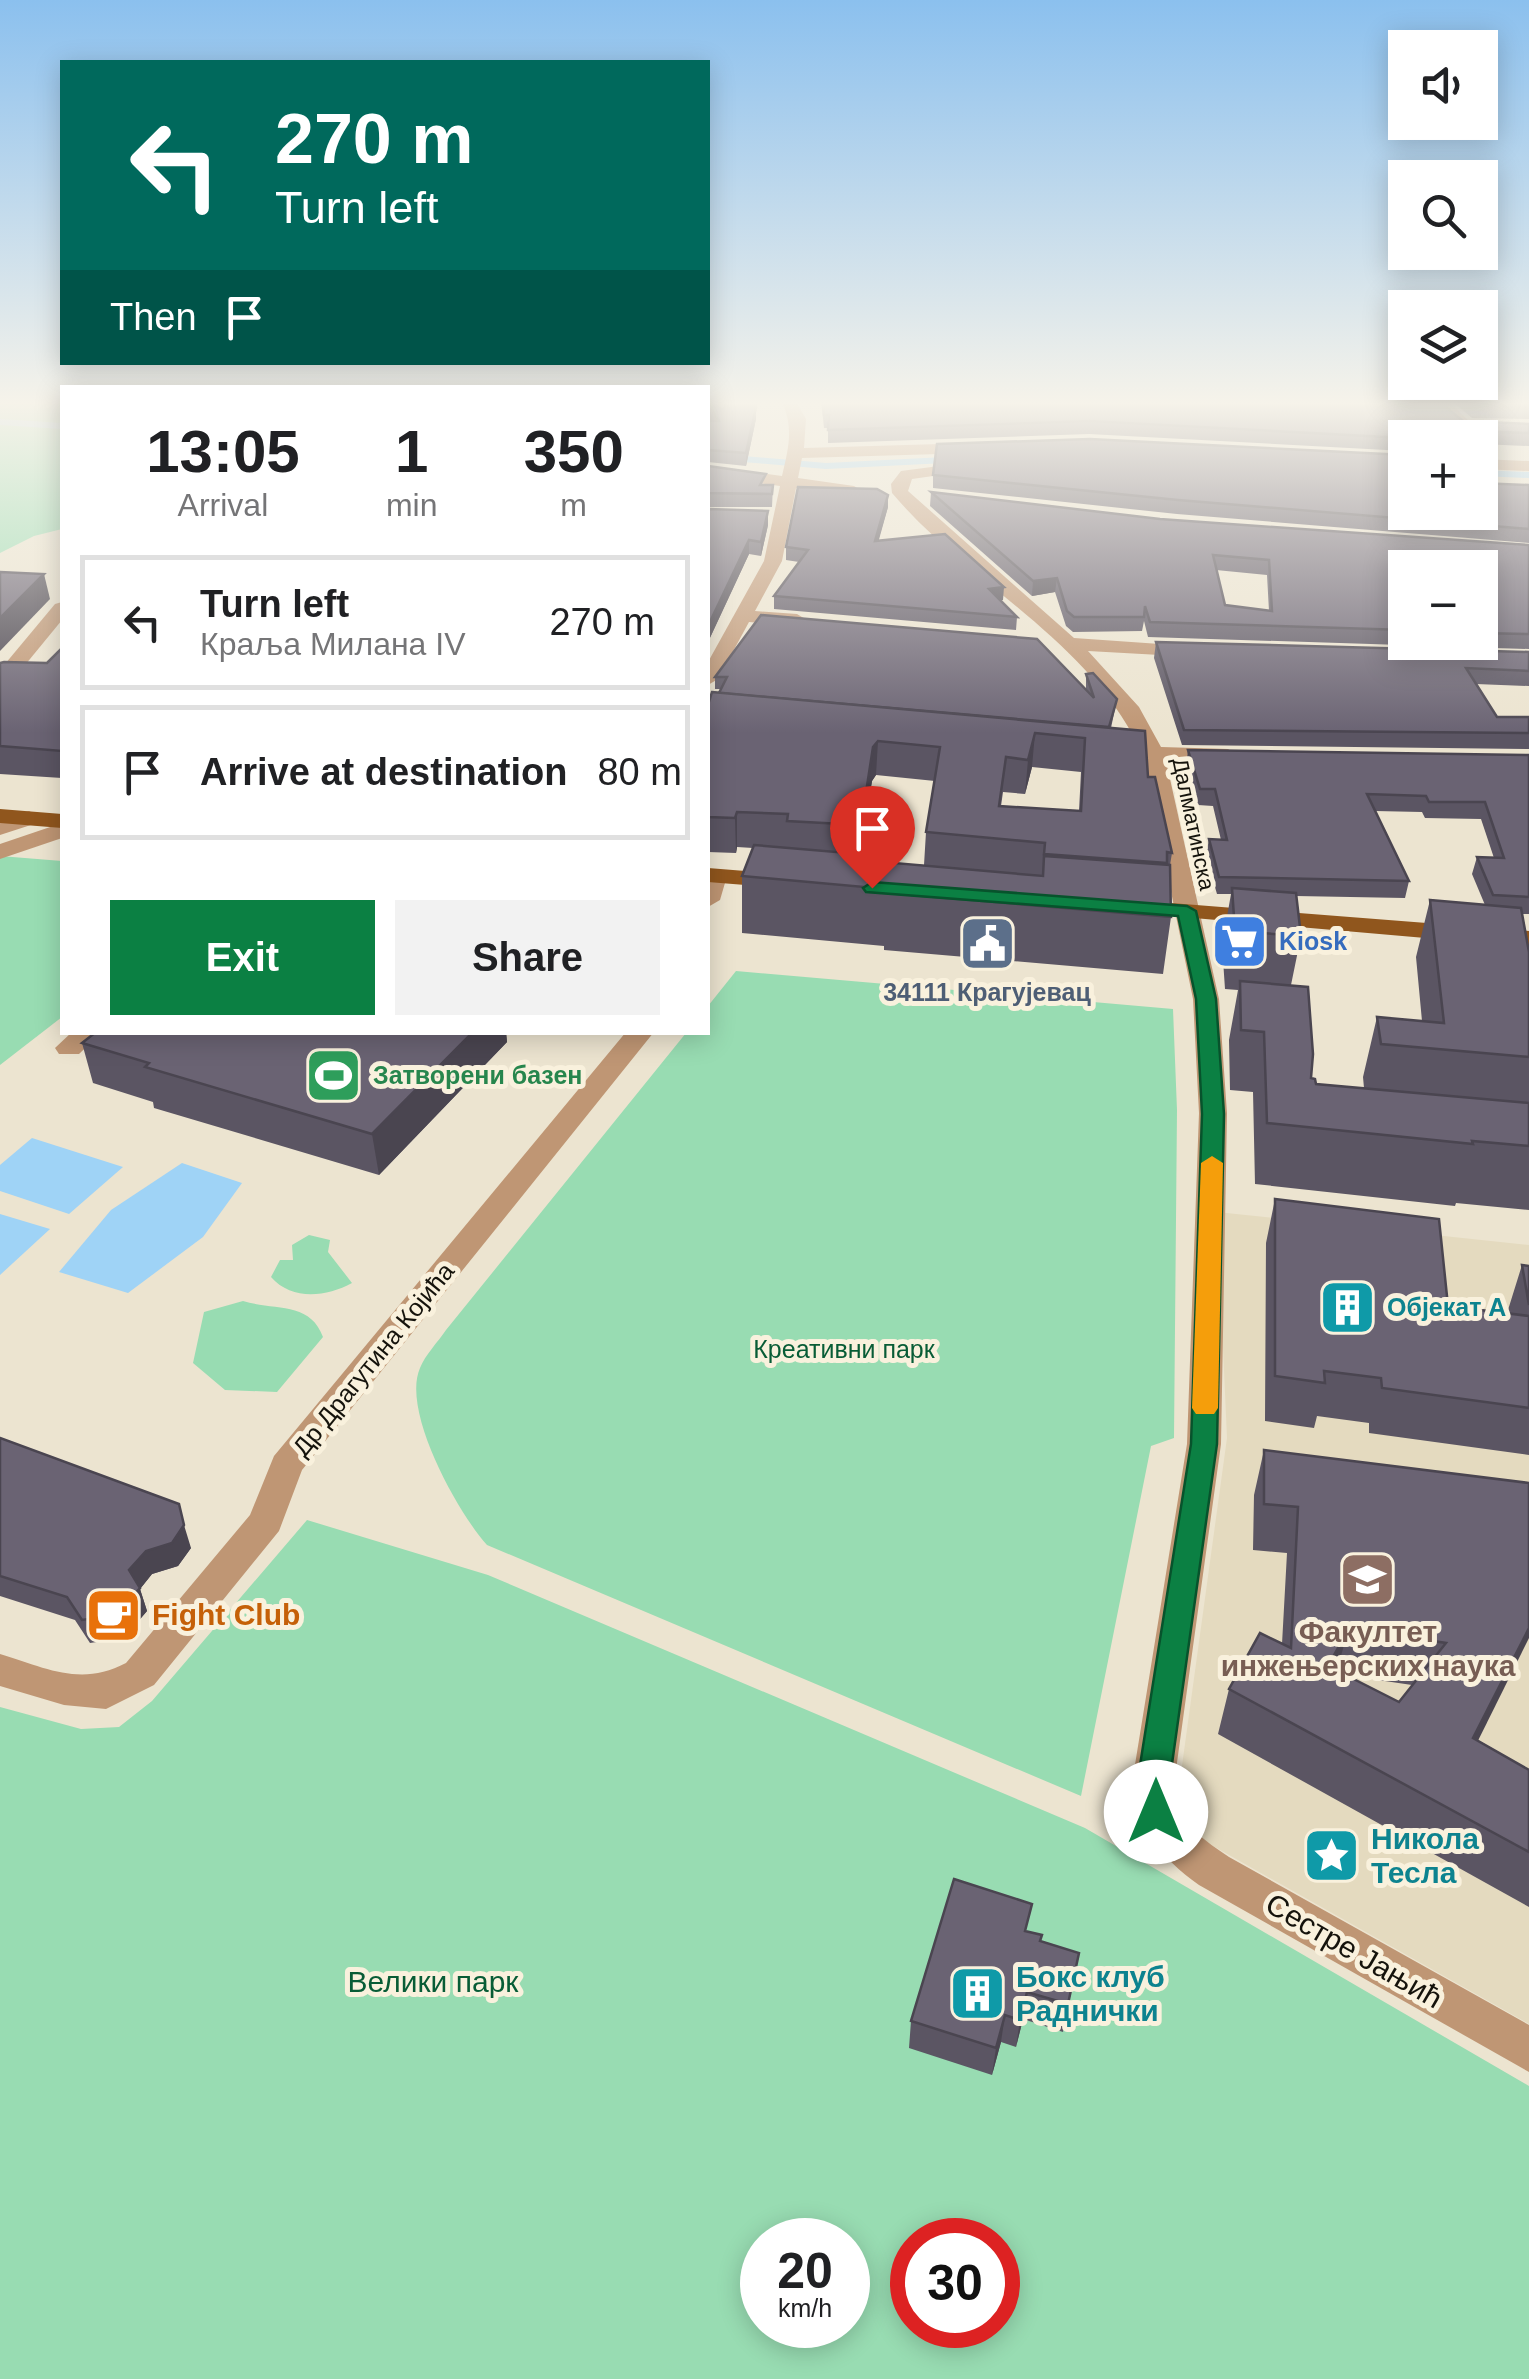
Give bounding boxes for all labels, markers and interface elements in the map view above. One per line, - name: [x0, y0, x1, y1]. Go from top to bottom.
- map controls: [1388, 30, 1498, 660]
- button: sound: [1388, 30, 1498, 140]
- icon: left: [110, 100, 240, 230]
- text: 270 m: [275, 100, 473, 178]
- button: search: [1388, 160, 1498, 270]
- text: Turn left: [275, 182, 438, 233]
- icon: arrive: [217, 290, 272, 345]
- button: layers: [1388, 290, 1498, 400]
- text: Then: [110, 296, 197, 338]
- text: 13:05: [146, 418, 300, 485]
- text: 1: [395, 418, 428, 485]
- text: 350: [524, 418, 624, 485]
- button: +: [1388, 420, 1498, 530]
- text: Arrival: [178, 487, 268, 523]
- text: min: [386, 487, 437, 523]
- text: m: [560, 487, 587, 523]
- button: −: [1388, 550, 1498, 660]
- text: Turn left: [200, 583, 349, 625]
- icon: left: [115, 595, 170, 650]
- text: 270 m: [549, 601, 655, 643]
- text: Краља Милана IV: [200, 626, 466, 662]
- icon: arrive: [115, 745, 170, 800]
- text: Arrive at destination: [200, 751, 567, 793]
- text: 80 m: [597, 751, 682, 793]
- street label: Далматинска: [1167, 756, 1220, 893]
- pin: [830, 786, 915, 889]
- icon: arrive: [845, 801, 900, 856]
- button: Exit: [110, 900, 375, 1015]
- button: Share: [395, 900, 660, 1015]
- supermarket icon: Kiosk: [1210, 911, 1270, 971]
- public building icon: 34111 Крагујевац: [957, 913, 1017, 973]
- place label: Kiosk: [1279, 927, 1347, 955]
- place label: 34111 Крагујевац: [883, 978, 1091, 1006]
- sports icon: Затворени базен: [304, 1045, 364, 1105]
- place label: Затворени базен: [373, 1061, 582, 1089]
- street label: Др Драгутина Којића: [287, 1257, 459, 1461]
- building icon: Објекат А: [1318, 1277, 1378, 1337]
- place label: Објекат А: [1387, 1293, 1506, 1321]
- park label: Креативни парк: [753, 1335, 936, 1363]
- school or university icon: Факултет инжењерских наука: [1338, 1549, 1398, 1609]
- cafe icon: Fight Club: [83, 1585, 143, 1645]
- place label: Fight Club: [152, 1598, 300, 1631]
- place label: Факултет инжењерских наука: [1221, 1615, 1516, 1682]
- position arrow: [1104, 1760, 1208, 1864]
- place label: Никола Тесла: [1371, 1822, 1479, 1889]
- place icon: Никола Тесла: [1302, 1826, 1362, 1886]
- street label: Сестре Јањић: [1260, 1887, 1448, 2014]
- place label: Бокс клуб Раднички: [1016, 1960, 1165, 2027]
- building icon: Бокс клуб Раднички: [947, 1964, 1007, 2024]
- park label: Велики парк: [348, 1965, 519, 1998]
- speed limit sign: 30: [890, 2218, 1020, 2348]
- text: 20: [777, 2243, 833, 2299]
- text: km/h: [778, 2294, 832, 2322]

